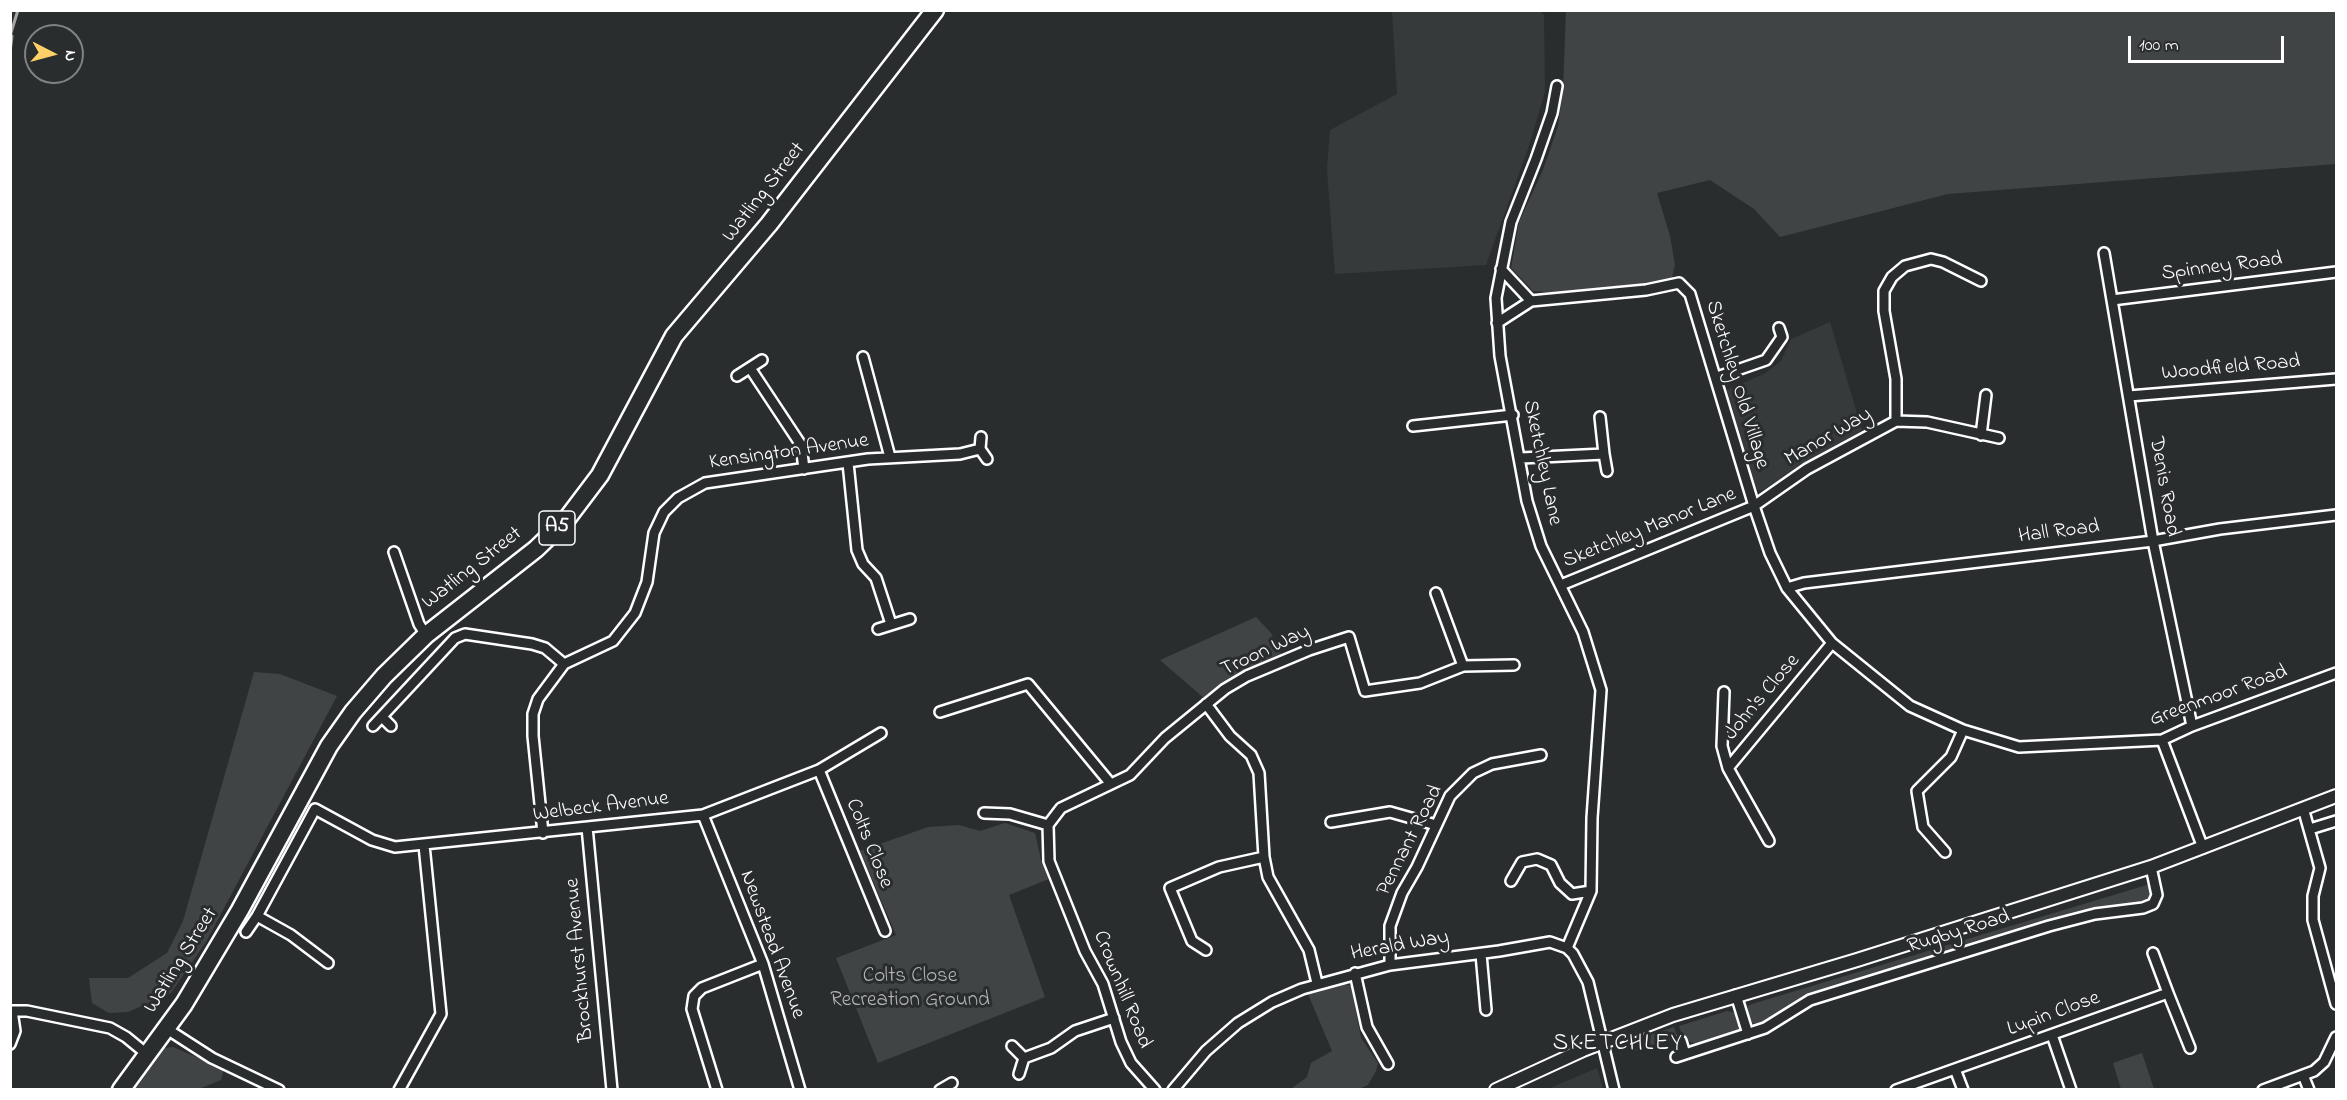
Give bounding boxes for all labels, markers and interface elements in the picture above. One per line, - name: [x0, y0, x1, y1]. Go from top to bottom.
- north arrow: [24, 24, 84, 84]
- scale bar: [2131, 24, 2287, 62]
- text: 100 m: [2139, 33, 2179, 59]
- text: N: [57, 49, 82, 62]
- street label: Watling Street: [718, 138, 812, 248]
- street label: Spinney Road: [2160, 248, 2284, 288]
- street label: Sketchley Old Village: [1698, 298, 1774, 472]
- street label: Woodfield Road: [2161, 350, 2301, 388]
- street label: Sketchley Lane: [1515, 398, 1567, 528]
- street label: Manor Way: [1781, 403, 1877, 473]
- street label: Kensington Avenue: [708, 429, 870, 477]
- street label: Denis Road: [2142, 435, 2184, 539]
- street label: Sketchley Manor Lane: [1560, 483, 1740, 575]
- road number: A5: [539, 511, 575, 545]
- street label: Hall Road: [2017, 516, 2101, 550]
- street label: Watling Street: [418, 522, 528, 616]
- street label: Troon Way: [1217, 620, 1315, 684]
- street label: John's Close: [1720, 650, 1806, 746]
- street label: Greenmoor Road: [2147, 660, 2291, 734]
- street label: Pennant Road: [1372, 782, 1450, 900]
- street label: Welbeck Avenue: [532, 787, 670, 829]
- street label: Colts Close: [839, 796, 897, 892]
- street label: Newstead Avenue: [733, 868, 809, 1022]
- street label: Brockhurst Avenue: [561, 877, 601, 1043]
- street label: Watling Street: [140, 903, 224, 1019]
- street label: Rugby Road: [1905, 905, 2013, 961]
- street label: Herald Way: [1349, 926, 1451, 968]
- street label: Crownhill Road: [1086, 927, 1156, 1053]
- park label: Colts Close Recreation Ground: [830, 965, 990, 1015]
- street label: Lupin Close: [2004, 987, 2104, 1043]
- district label: SKETCHLEY: [1553, 1031, 1683, 1059]

